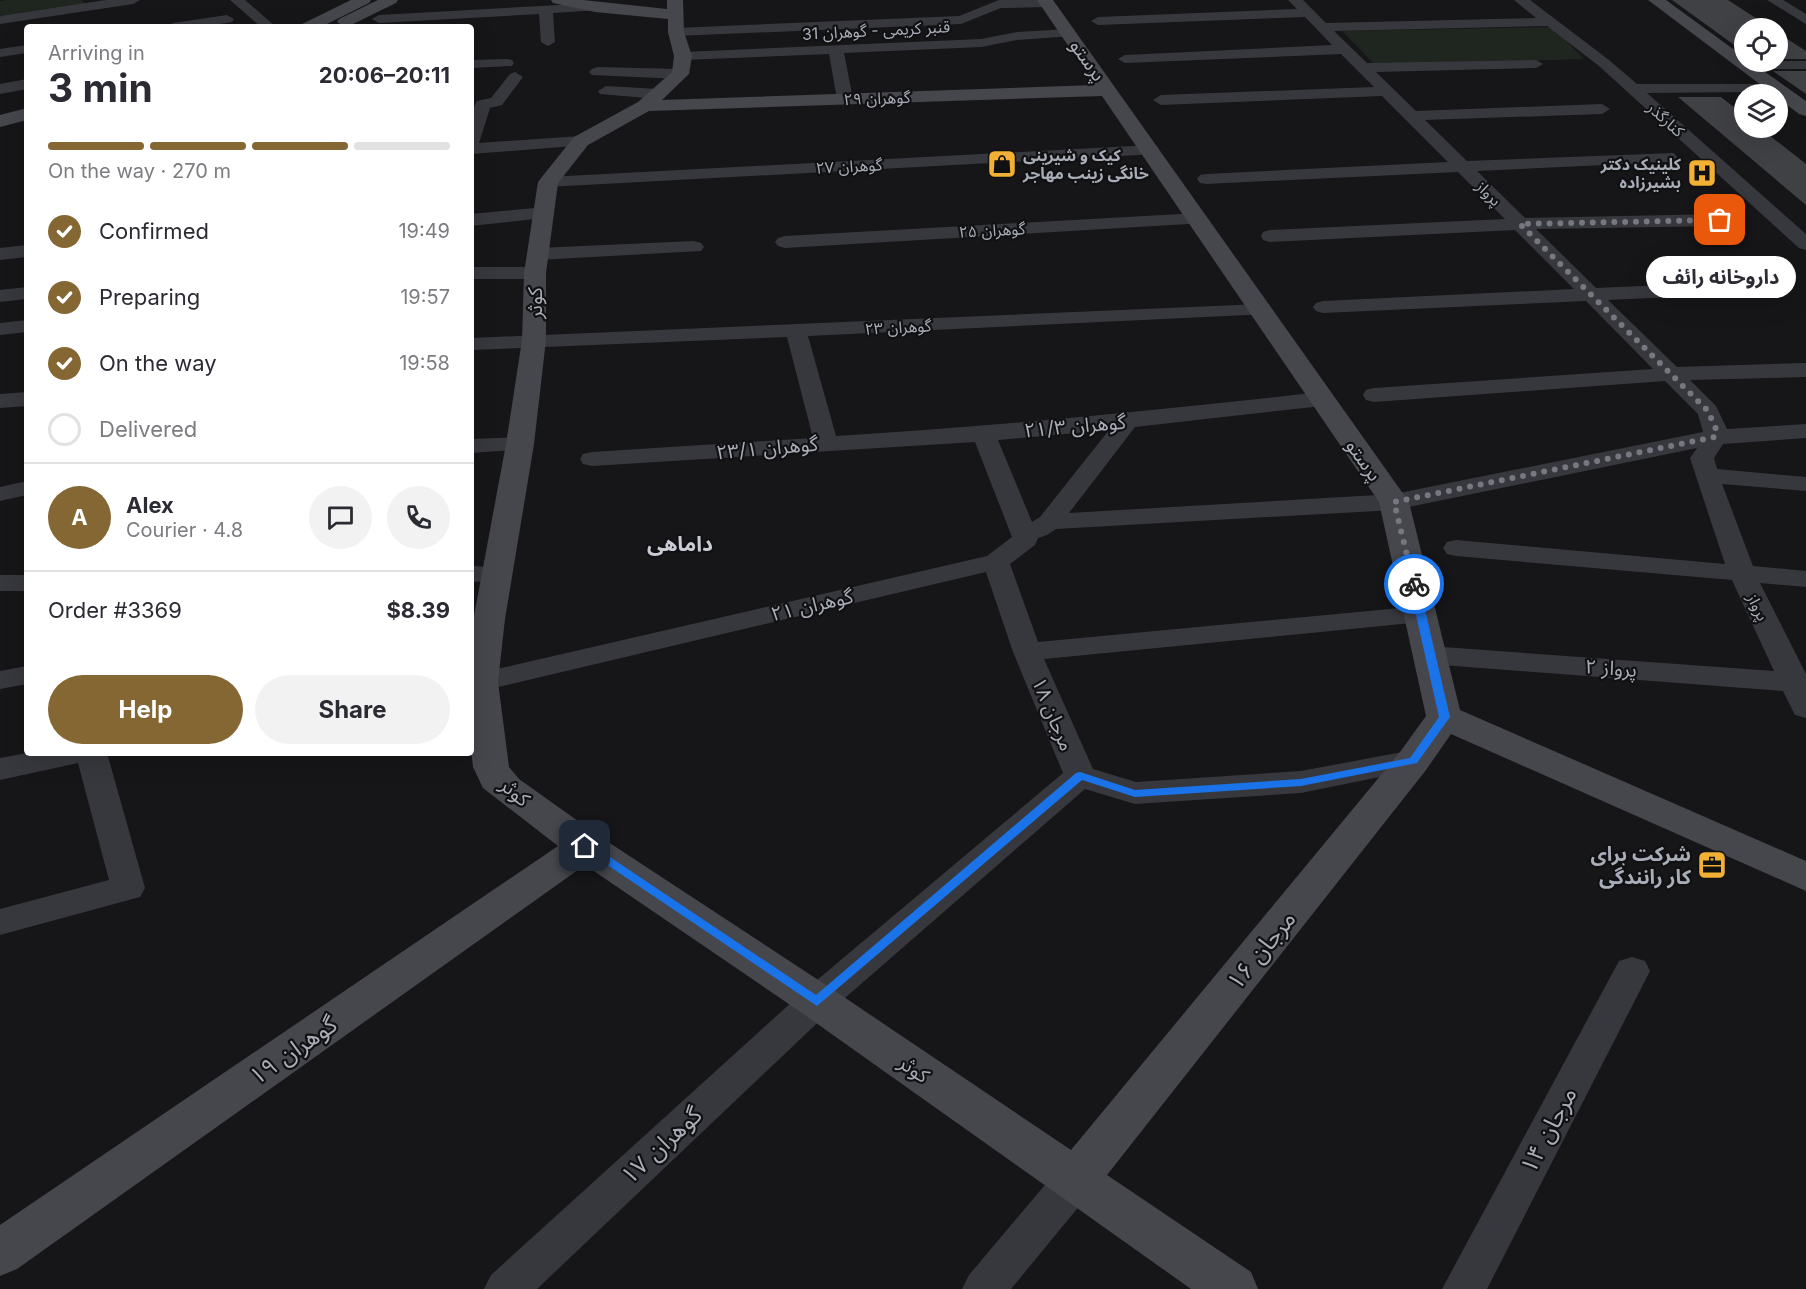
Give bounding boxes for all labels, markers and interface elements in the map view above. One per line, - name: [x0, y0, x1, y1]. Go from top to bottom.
- street label: قنبر کریمی - گوهران 31: [801, 16, 951, 44]
- map controls: [1734, 18, 1788, 138]
- button: locate: [1734, 18, 1788, 72]
- street label: پرستو: [1064, 34, 1111, 86]
- text: Arriving in: [48, 41, 145, 65]
- text: 20:06–20:11: [319, 62, 450, 88]
- text: 3 min: [48, 64, 153, 111]
- button: layers: [1734, 84, 1788, 138]
- street label: گوهران ۲۹: [843, 87, 911, 109]
- street label: کنارگذر: [1643, 97, 1689, 141]
- place label: کیک و شیرینی خانگی زینب مهاجر: [1022, 145, 1149, 183]
- shop icon: کیک و شیرینی خانگی زینب مهاجر: [986, 148, 1018, 180]
- street label: گوهران ۲۷: [815, 154, 883, 178]
- place label: کلینیک دکتر بشیرزاده: [1600, 154, 1682, 192]
- hospital icon: کلینیک دکتر بشیرزاده: [1686, 157, 1718, 189]
- text: On the way · 270 m: [48, 159, 231, 183]
- street label: پرواز: [1471, 175, 1506, 211]
- pin: [1694, 194, 1745, 245]
- icon: bag: [1703, 203, 1736, 236]
- icon: check: [48, 215, 81, 248]
- text: Confirmed: [99, 218, 209, 244]
- street label: گوهران ۲۵: [958, 218, 1026, 242]
- text: 19:49: [398, 219, 450, 243]
- callout: داروخانه رائف: [1645, 256, 1795, 298]
- text: داروخانه رائف: [1663, 265, 1779, 289]
- icon: check: [48, 281, 81, 314]
- text: Preparing: [99, 284, 200, 310]
- text: 19:57: [400, 285, 450, 309]
- street label: کوثر: [523, 286, 547, 320]
- street label: گوهران ۲۳: [864, 315, 932, 339]
- icon: check: [48, 347, 81, 380]
- text: On the way: [99, 350, 217, 376]
- text: 19:58: [399, 351, 450, 375]
- street label: گوهران ۲۱/۳: [1023, 410, 1128, 442]
- text: Delivered: [99, 416, 197, 442]
- street label: گوهران ۲۳/۱: [715, 432, 820, 464]
- street label: پرستو: [1340, 434, 1387, 486]
- button: chat: [309, 486, 372, 549]
- button: phone: [387, 486, 450, 549]
- text: Alex: [126, 492, 174, 518]
- text: A: [71, 504, 88, 530]
- text: Courier · 4.8: [126, 518, 243, 542]
- district label: داماهی: [647, 531, 713, 556]
- courier: [1384, 554, 1444, 614]
- icon: bike: [1398, 568, 1431, 601]
- street label: گوهران ۲۱: [769, 584, 856, 626]
- street label: پرواز: [1741, 589, 1773, 624]
- text: Order #3369: [48, 597, 182, 623]
- text: $8.39: [386, 597, 450, 623]
- street label: پرواز ۲: [1584, 654, 1638, 683]
- street label: مرجان ۱۸: [1027, 674, 1079, 754]
- button: Help: [48, 675, 243, 744]
- button: Share: [255, 675, 450, 744]
- street label: کوثر: [494, 772, 535, 812]
- pin: [559, 820, 610, 871]
- icon: home: [568, 829, 601, 862]
- place label: شركت براى كار رانندگى: [1590, 842, 1692, 889]
- office icon: شركت براى كار رانندگى: [1696, 849, 1728, 881]
- street label: مرجان ۱۶: [1220, 905, 1302, 995]
- street label: گوهران ۱۹: [244, 1009, 343, 1091]
- street label: کوثر: [893, 1050, 934, 1088]
- street label: مرجان ۱۴: [1513, 1082, 1583, 1178]
- street label: گوهران ۱۷: [614, 1099, 708, 1190]

